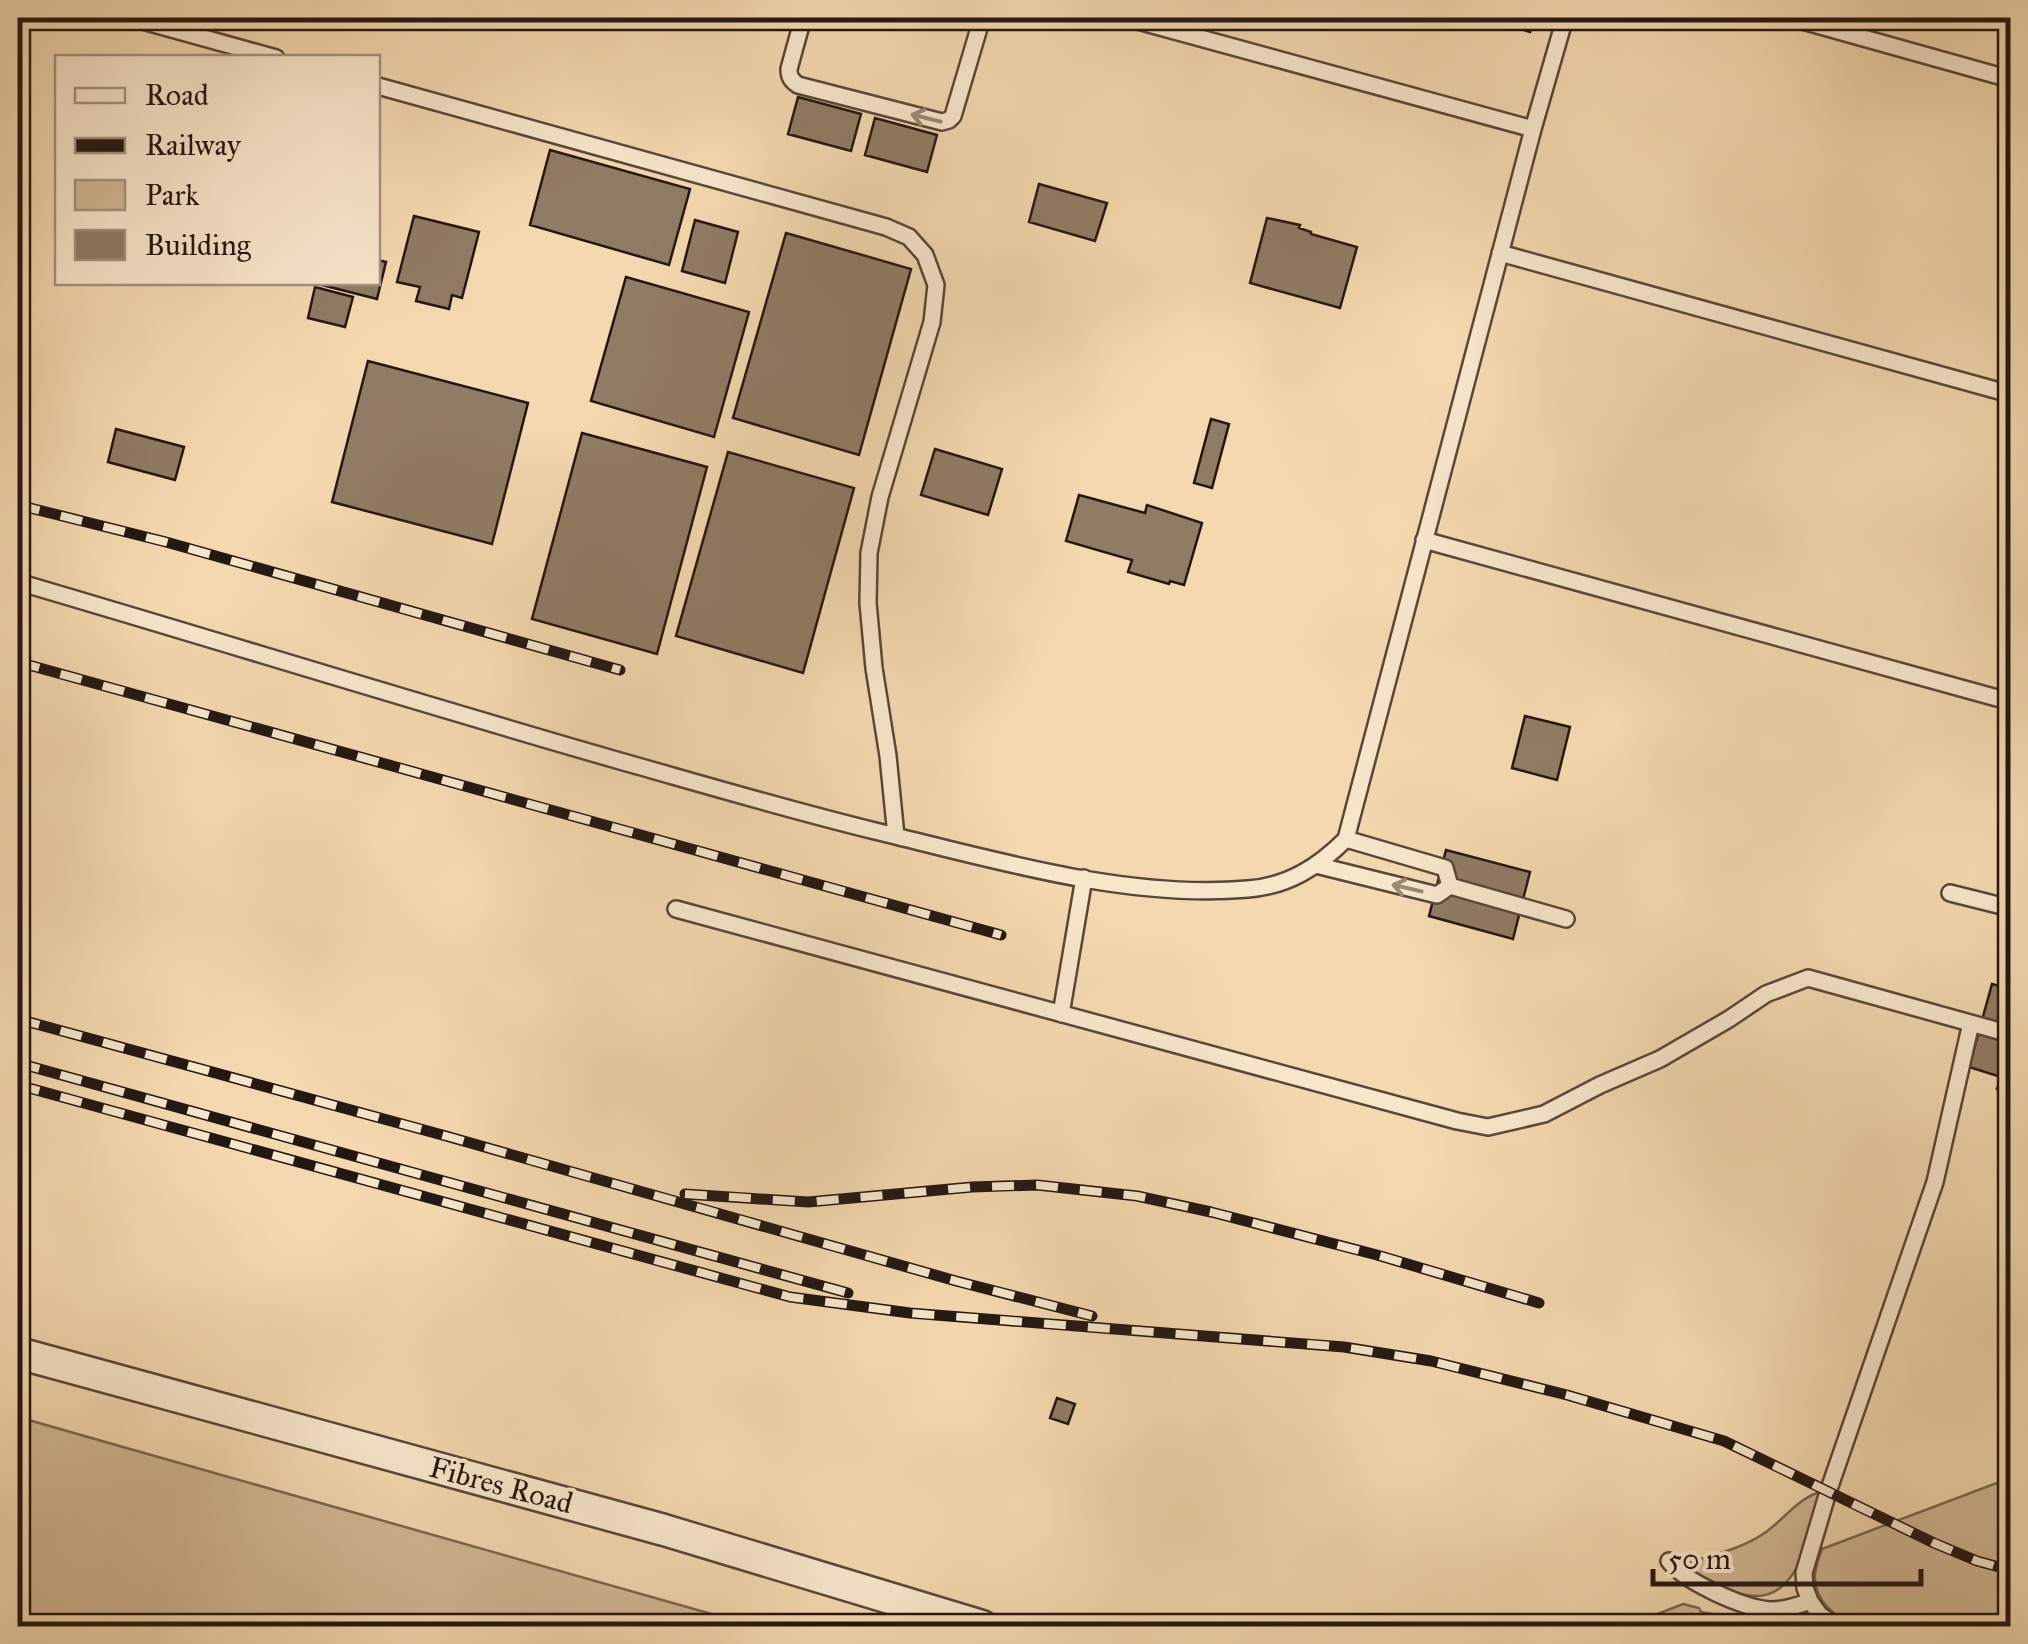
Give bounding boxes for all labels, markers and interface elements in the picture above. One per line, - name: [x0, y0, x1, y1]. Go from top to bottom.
- legend: [55, 55, 380, 285]
- text: Road: [145, 77, 209, 113]
- one-way arrow: [911, 107, 942, 126]
- text: Railway: [145, 127, 242, 163]
- text: Park: [145, 177, 199, 213]
- text: Building: [145, 227, 252, 263]
- one-way arrow: [1392, 878, 1424, 896]
- street label: Fibres Road: [425, 1449, 577, 1521]
- scale bar: [1653, 1524, 1920, 1586]
- text: 50 m: [1668, 1541, 1731, 1577]

